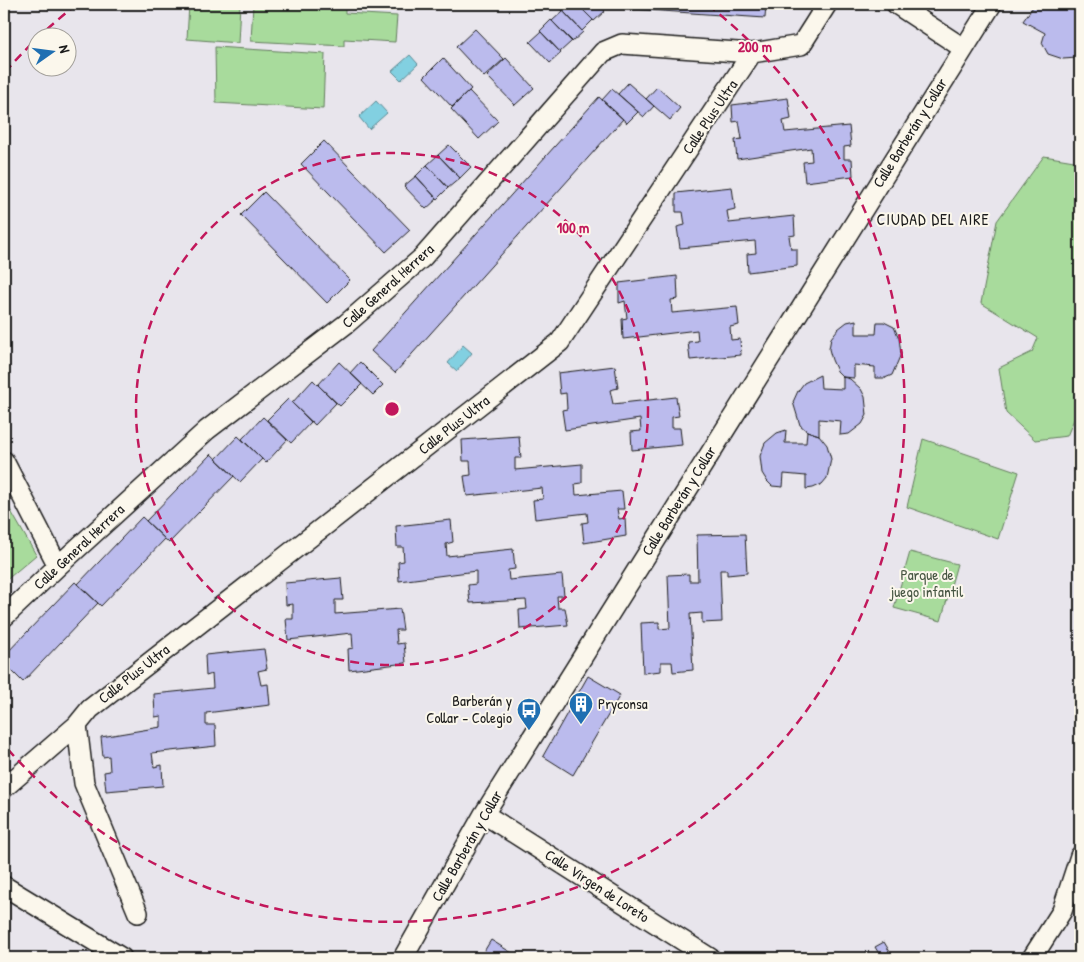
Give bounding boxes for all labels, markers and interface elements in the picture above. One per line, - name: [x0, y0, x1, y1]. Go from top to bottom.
- north arrow: [28, 28, 78, 78]
- text: 200 m: [738, 36, 772, 57]
- text: N: [55, 43, 75, 55]
- street label: Calle Barberán y Collar: [867, 74, 952, 192]
- street label: Calle Plus Ultra: [677, 75, 742, 158]
- district label: CIUDAD DEL AIRE: [876, 208, 990, 230]
- text: 100 m: [557, 217, 589, 238]
- street label: Calle General Herrera: [337, 239, 438, 333]
- street label: Calle Plus Ultra: [414, 390, 494, 459]
- centre of rings: [383, 400, 401, 418]
- street label: Calle Barberán y Collar: [636, 442, 721, 560]
- street label: Calle General Herrera: [29, 499, 129, 594]
- park label: Parque de juego infantil: [889, 564, 963, 602]
- street label: Calle Plus Ultra: [94, 639, 174, 708]
- place label: Barberán y Collar - Colegio: [426, 690, 512, 728]
- building icon: Pryconsa: [568, 691, 594, 725]
- place label: Pryconsa: [598, 693, 648, 714]
- bus stop icon: Barberán y Collar - Colegio: [516, 697, 542, 731]
- street label: Calle Barberán y Collar: [426, 786, 507, 905]
- street label: Calle Virgen de Loreto: [541, 844, 653, 927]

